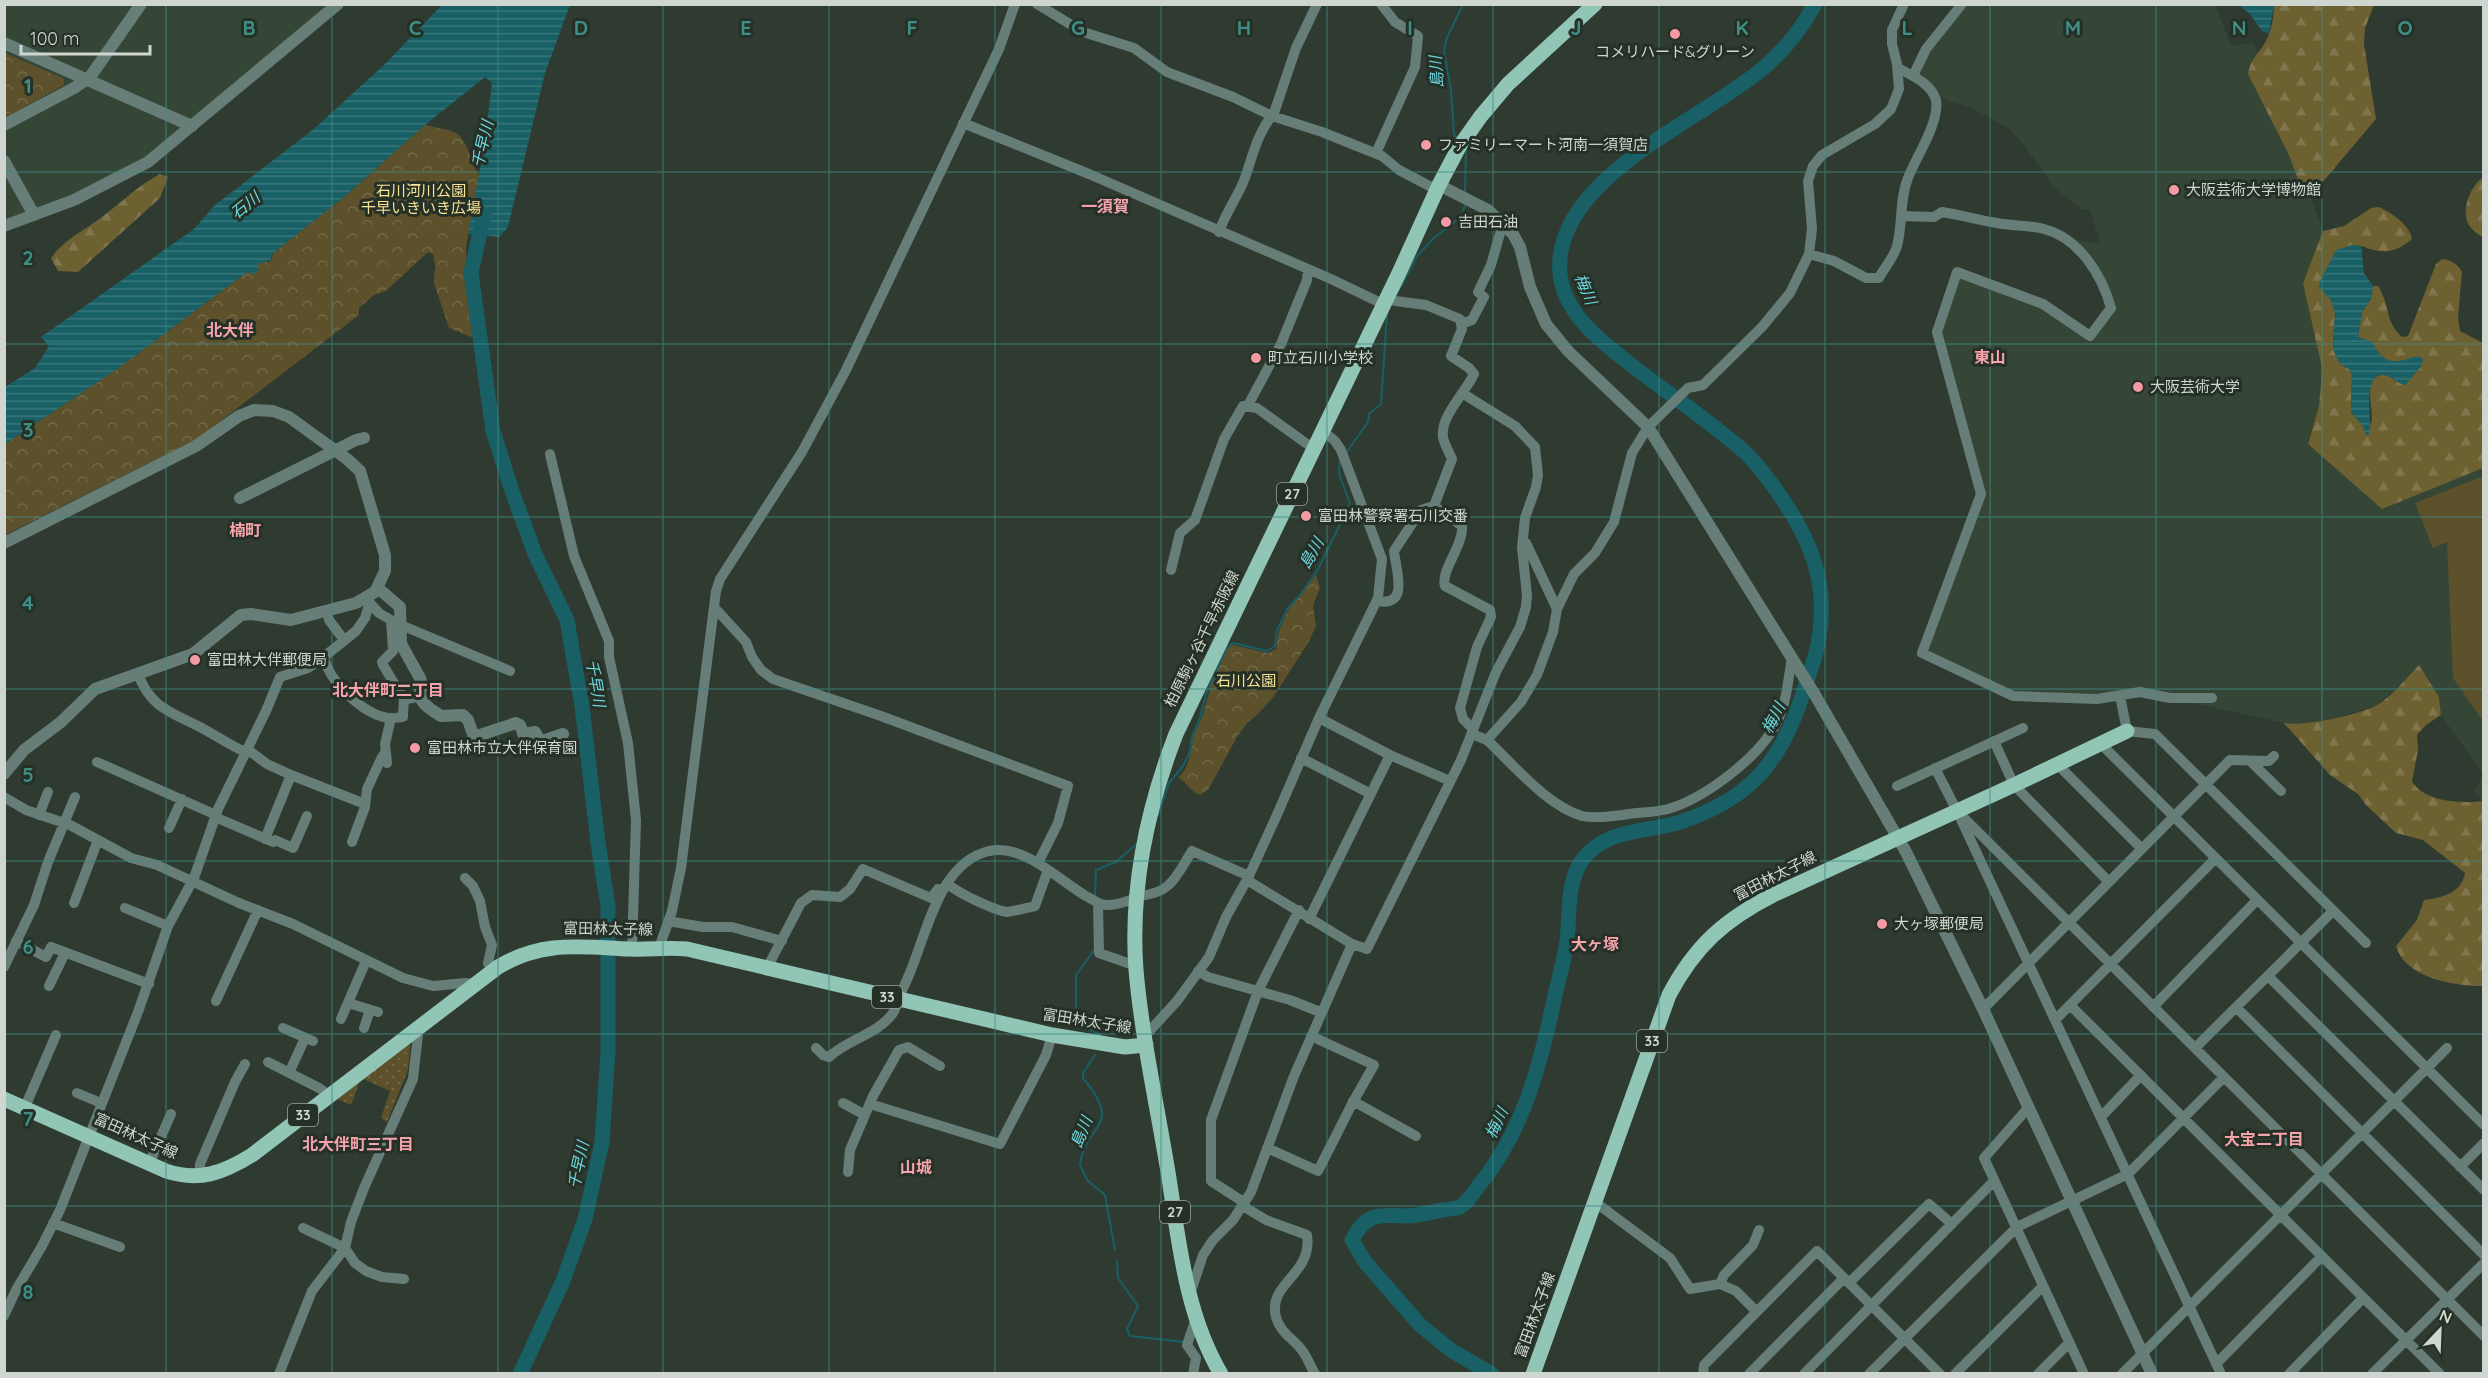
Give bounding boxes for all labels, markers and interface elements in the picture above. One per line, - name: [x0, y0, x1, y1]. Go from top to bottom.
- text: B: [242, 15, 256, 40]
- text: C: [409, 15, 422, 40]
- text: D: [574, 15, 588, 40]
- text: E: [740, 15, 752, 40]
- text: F: [906, 15, 918, 40]
- text: G: [1071, 15, 1085, 40]
- text: H: [1237, 15, 1251, 40]
- text: I: [1407, 15, 1413, 40]
- text: J: [1570, 15, 1582, 40]
- text: K: [1735, 15, 1749, 40]
- text: L: [1901, 15, 1913, 40]
- text: M: [2065, 15, 2081, 40]
- text: N: [2232, 15, 2246, 40]
- text: O: [2397, 15, 2413, 40]
- scale bar: [21, 18, 150, 56]
- text: 100 m: [30, 27, 79, 50]
- marker: コメリハード&グリーン: [1668, 27, 1682, 41]
- place label: コメリハード&グリーン: [1595, 42, 1755, 61]
- water label: 島川: [1425, 53, 1447, 89]
- text: 1: [24, 73, 32, 98]
- water label: 千早川: [467, 116, 498, 170]
- place label: ファミリーマート河南一須賀店: [1438, 135, 1648, 154]
- marker: ファミリーマート河南一須賀店: [1419, 138, 1433, 152]
- place label: 大阪芸術大学博物館: [2186, 180, 2321, 199]
- park label: 石川河川公園 千早いきいき広場: [361, 181, 481, 217]
- marker: 大阪芸術大学博物館: [2167, 183, 2181, 197]
- water label: 石川: [226, 186, 265, 223]
- district label: 一須賀: [1081, 196, 1129, 216]
- place label: 吉田石油: [1458, 212, 1518, 231]
- marker: 吉田石油: [1439, 215, 1453, 229]
- text: 2: [22, 245, 34, 270]
- water label: 梅川: [1571, 270, 1602, 309]
- district label: 北大伴: [206, 320, 254, 340]
- district label: 東山: [1974, 347, 2006, 367]
- place label: 町立石川小学校: [1268, 348, 1373, 367]
- marker: 町立石川小学校: [1249, 351, 1263, 365]
- place label: 大阪芸術大学: [2150, 377, 2240, 396]
- marker: 大阪芸術大学: [2131, 380, 2145, 394]
- text: 3: [23, 417, 33, 442]
- road number: 27: [1277, 483, 1307, 505]
- place label: 富田林警察署石川交番: [1318, 506, 1468, 525]
- marker: 富田林警察署石川交番: [1299, 509, 1313, 523]
- district label: 楠町: [229, 520, 261, 540]
- water label: 島川: [1294, 532, 1329, 572]
- street label: 柏原駒ヶ谷千早赤阪線: [1160, 567, 1243, 710]
- text: 4: [22, 590, 34, 615]
- place label: 富田林大伴郵便局: [207, 650, 327, 669]
- marker: 富田林大伴郵便局: [188, 653, 202, 667]
- water label: 千早川: [582, 658, 610, 710]
- park label: 石川公園: [1216, 671, 1276, 690]
- district label: 北大伴町二丁目: [332, 680, 444, 700]
- water label: 梅川: [1757, 697, 1790, 737]
- place label: 富田林市立大伴保育園: [427, 738, 577, 757]
- marker: 富田林市立大伴保育園: [408, 741, 422, 755]
- text: 5: [22, 762, 34, 787]
- street label: 富田林太子線: [1730, 847, 1819, 904]
- place label: 大ヶ塚郵便局: [1894, 914, 1984, 933]
- marker: 大ヶ塚郵便局: [1875, 917, 1889, 931]
- street label: 富田林太子線: [563, 918, 653, 939]
- text: 6: [22, 934, 34, 959]
- district label: 大ヶ塚: [1571, 934, 1619, 954]
- road number: 33: [872, 986, 902, 1008]
- street label: 富田林太子線: [1041, 1004, 1133, 1037]
- road number: 33: [1637, 1030, 1667, 1052]
- water label: 梅川: [1480, 1102, 1513, 1142]
- road number: 33: [288, 1104, 318, 1126]
- text: 7: [23, 1106, 34, 1131]
- street label: 富田林太子線: [91, 1109, 181, 1163]
- water label: 島川: [1066, 1112, 1097, 1151]
- district label: 大宝二丁目: [2224, 1129, 2304, 1149]
- district label: 北大伴町三丁目: [302, 1134, 414, 1154]
- water label: 千早川: [563, 1137, 593, 1191]
- district label: 山城: [900, 1157, 932, 1177]
- road number: 27: [1160, 1201, 1190, 1223]
- street label: 富田林太子線: [1510, 1269, 1559, 1360]
- text: 8: [23, 1279, 34, 1304]
- north arrow: [2410, 1300, 2470, 1360]
- text: N: [2437, 1305, 2455, 1328]

